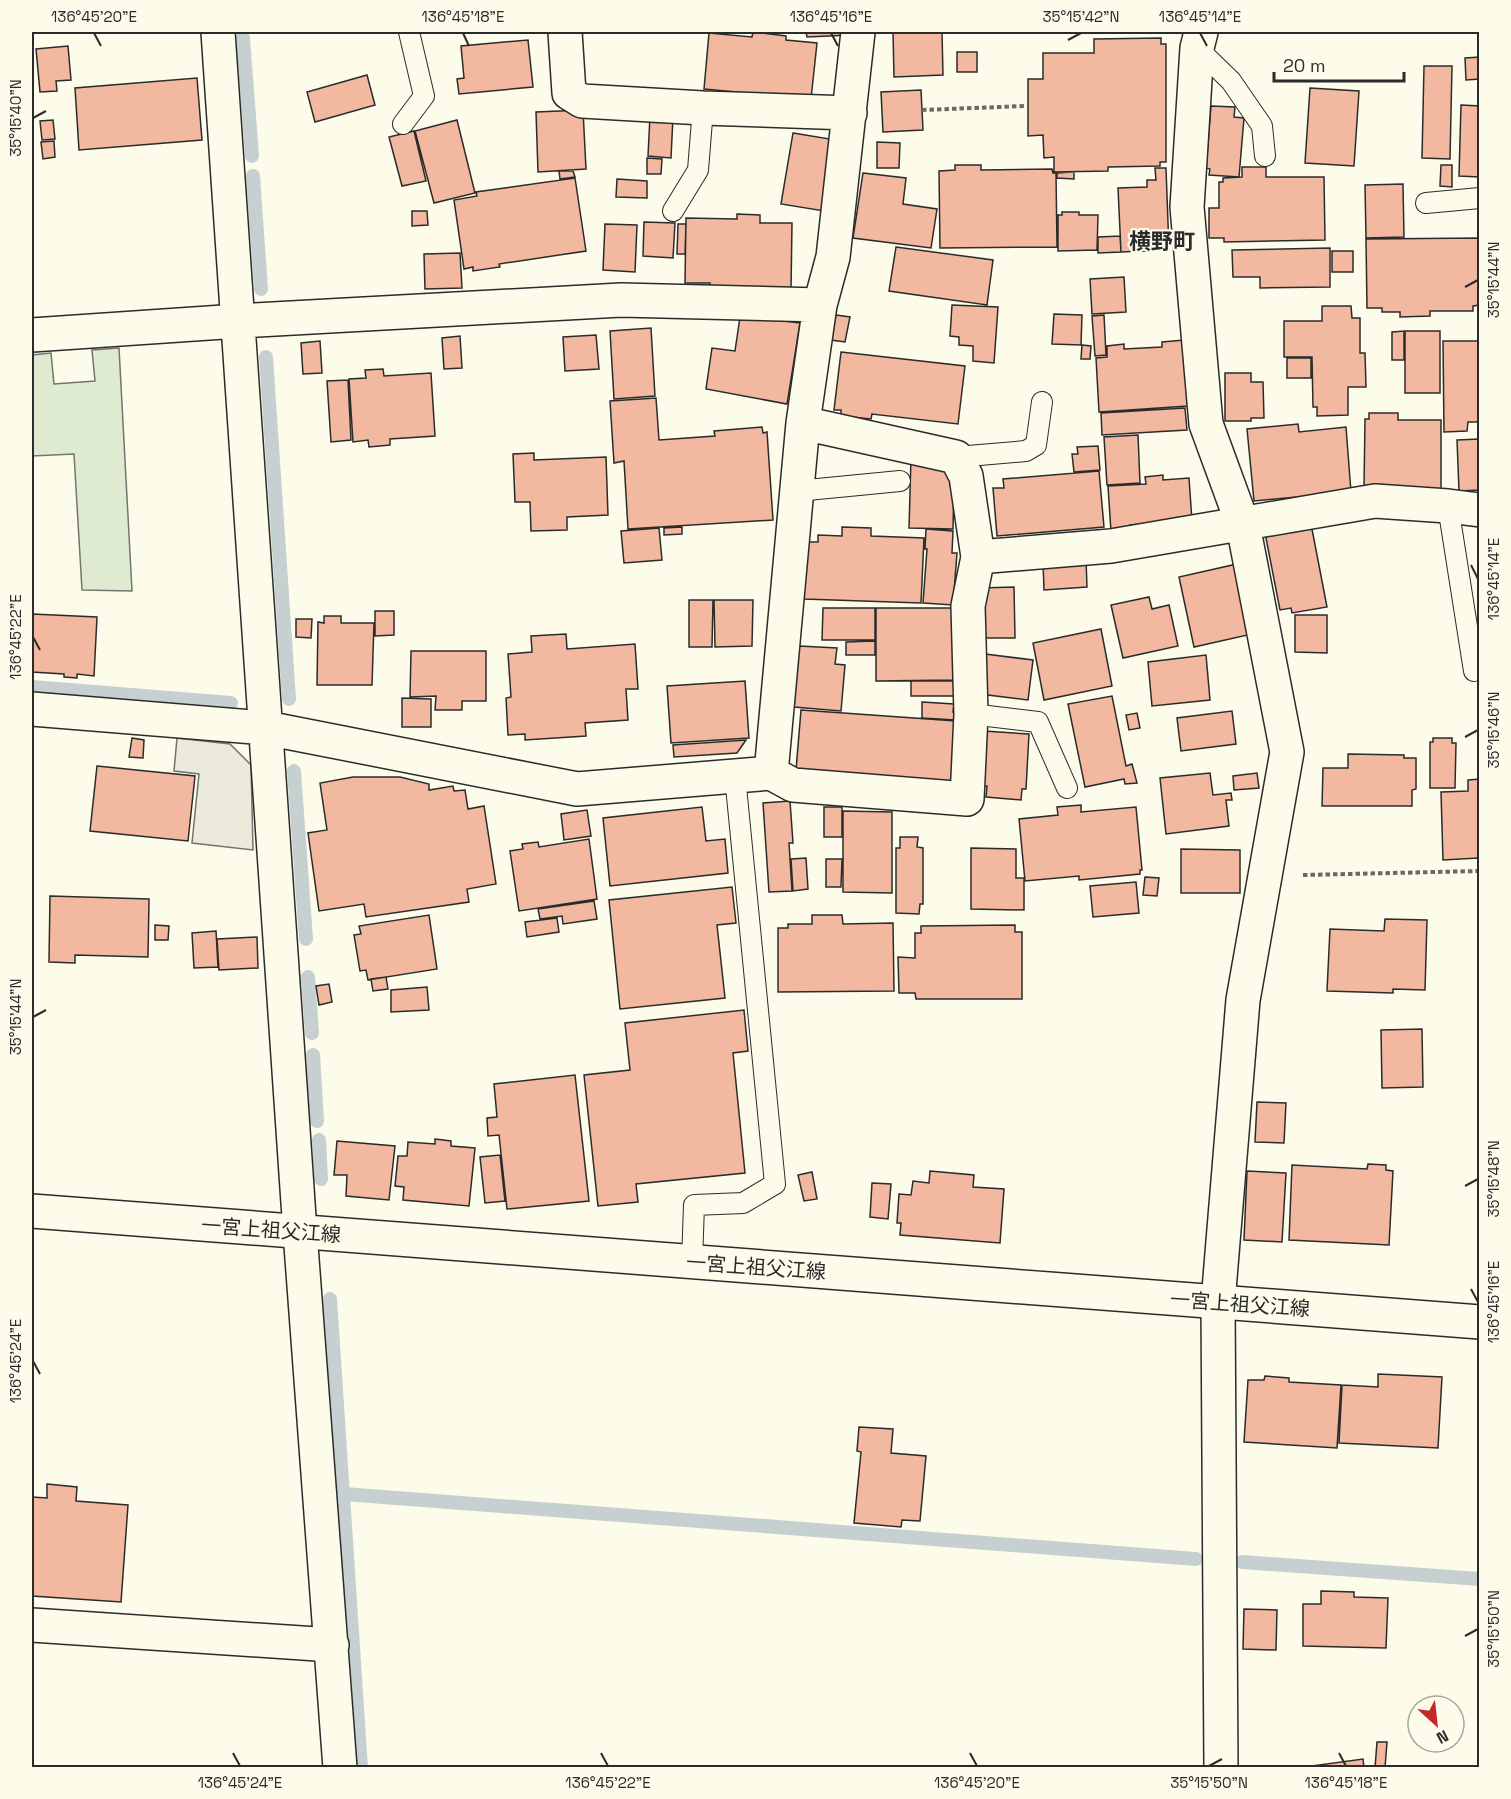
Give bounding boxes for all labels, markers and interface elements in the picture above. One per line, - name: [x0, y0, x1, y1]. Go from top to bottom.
- text: 136°45'20"E: [51, 7, 137, 26]
- text: 136°45'18"E: [422, 7, 504, 26]
- text: 136°45'16"E: [790, 7, 872, 26]
- text: 35°15'42"N: [1043, 7, 1119, 26]
- text: 136°45'14"E: [1159, 7, 1241, 26]
- scale bar: [1274, 45, 1404, 83]
- text: 20 m: [1283, 54, 1326, 77]
- text: 35°15'40"N: [6, 79, 25, 157]
- district label: 横野町: [1129, 227, 1195, 255]
- text: 35°15'44"N: [1484, 242, 1503, 318]
- text: 136°45'14"E: [1484, 538, 1503, 620]
- text: 136°45'22"E: [6, 594, 25, 680]
- text: 35°15'46"N: [1484, 691, 1503, 769]
- text: 35°15'44"N: [6, 979, 25, 1055]
- text: 35°15'48"N: [1484, 1140, 1503, 1218]
- street label: 一宮上祖父江線: [200, 1212, 342, 1248]
- street label: 一宮上祖父江線: [685, 1249, 827, 1285]
- text: 136°45'16"E: [1484, 1261, 1503, 1343]
- street label: 一宮上祖父江線: [1169, 1286, 1311, 1322]
- text: 136°45'24"E: [6, 1319, 25, 1403]
- text: 35°15'50"N: [1484, 1590, 1503, 1668]
- north arrow: [1406, 1694, 1466, 1754]
- text: N: [1433, 1725, 1452, 1749]
- text: 136°45'24"E: [198, 1773, 282, 1792]
- text: 136°45'22"E: [565, 1773, 651, 1792]
- text: 136°45'20"E: [934, 1773, 1020, 1792]
- text: 35°15'50"N: [1170, 1773, 1248, 1792]
- text: 136°45'18"E: [1305, 1773, 1387, 1792]

